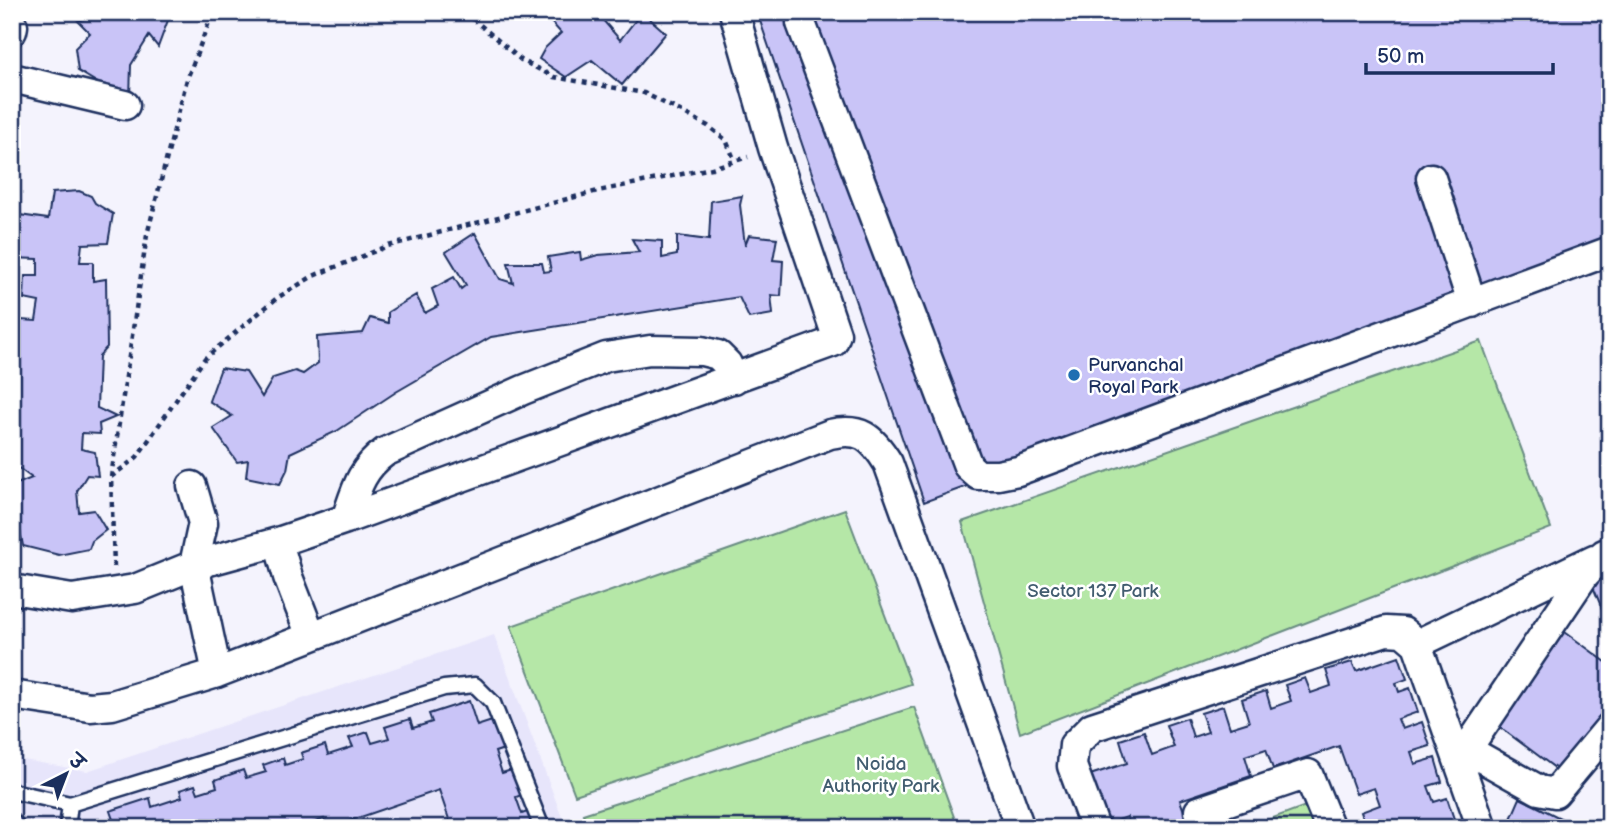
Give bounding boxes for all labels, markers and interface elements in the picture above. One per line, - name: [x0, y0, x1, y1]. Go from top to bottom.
- scale bar: [1366, 32, 1554, 76]
- text: 50 m: [1377, 44, 1424, 69]
- place label: Purvanchal Royal Park: [1088, 354, 1183, 399]
- marker: Purvanchal Royal Park: [1066, 367, 1082, 383]
- park label: Sector 137 Park: [1027, 580, 1159, 603]
- north arrow: [32, 738, 102, 808]
- text: उ: [62, 748, 91, 777]
- park label: Noida Authority Park: [823, 753, 940, 798]

